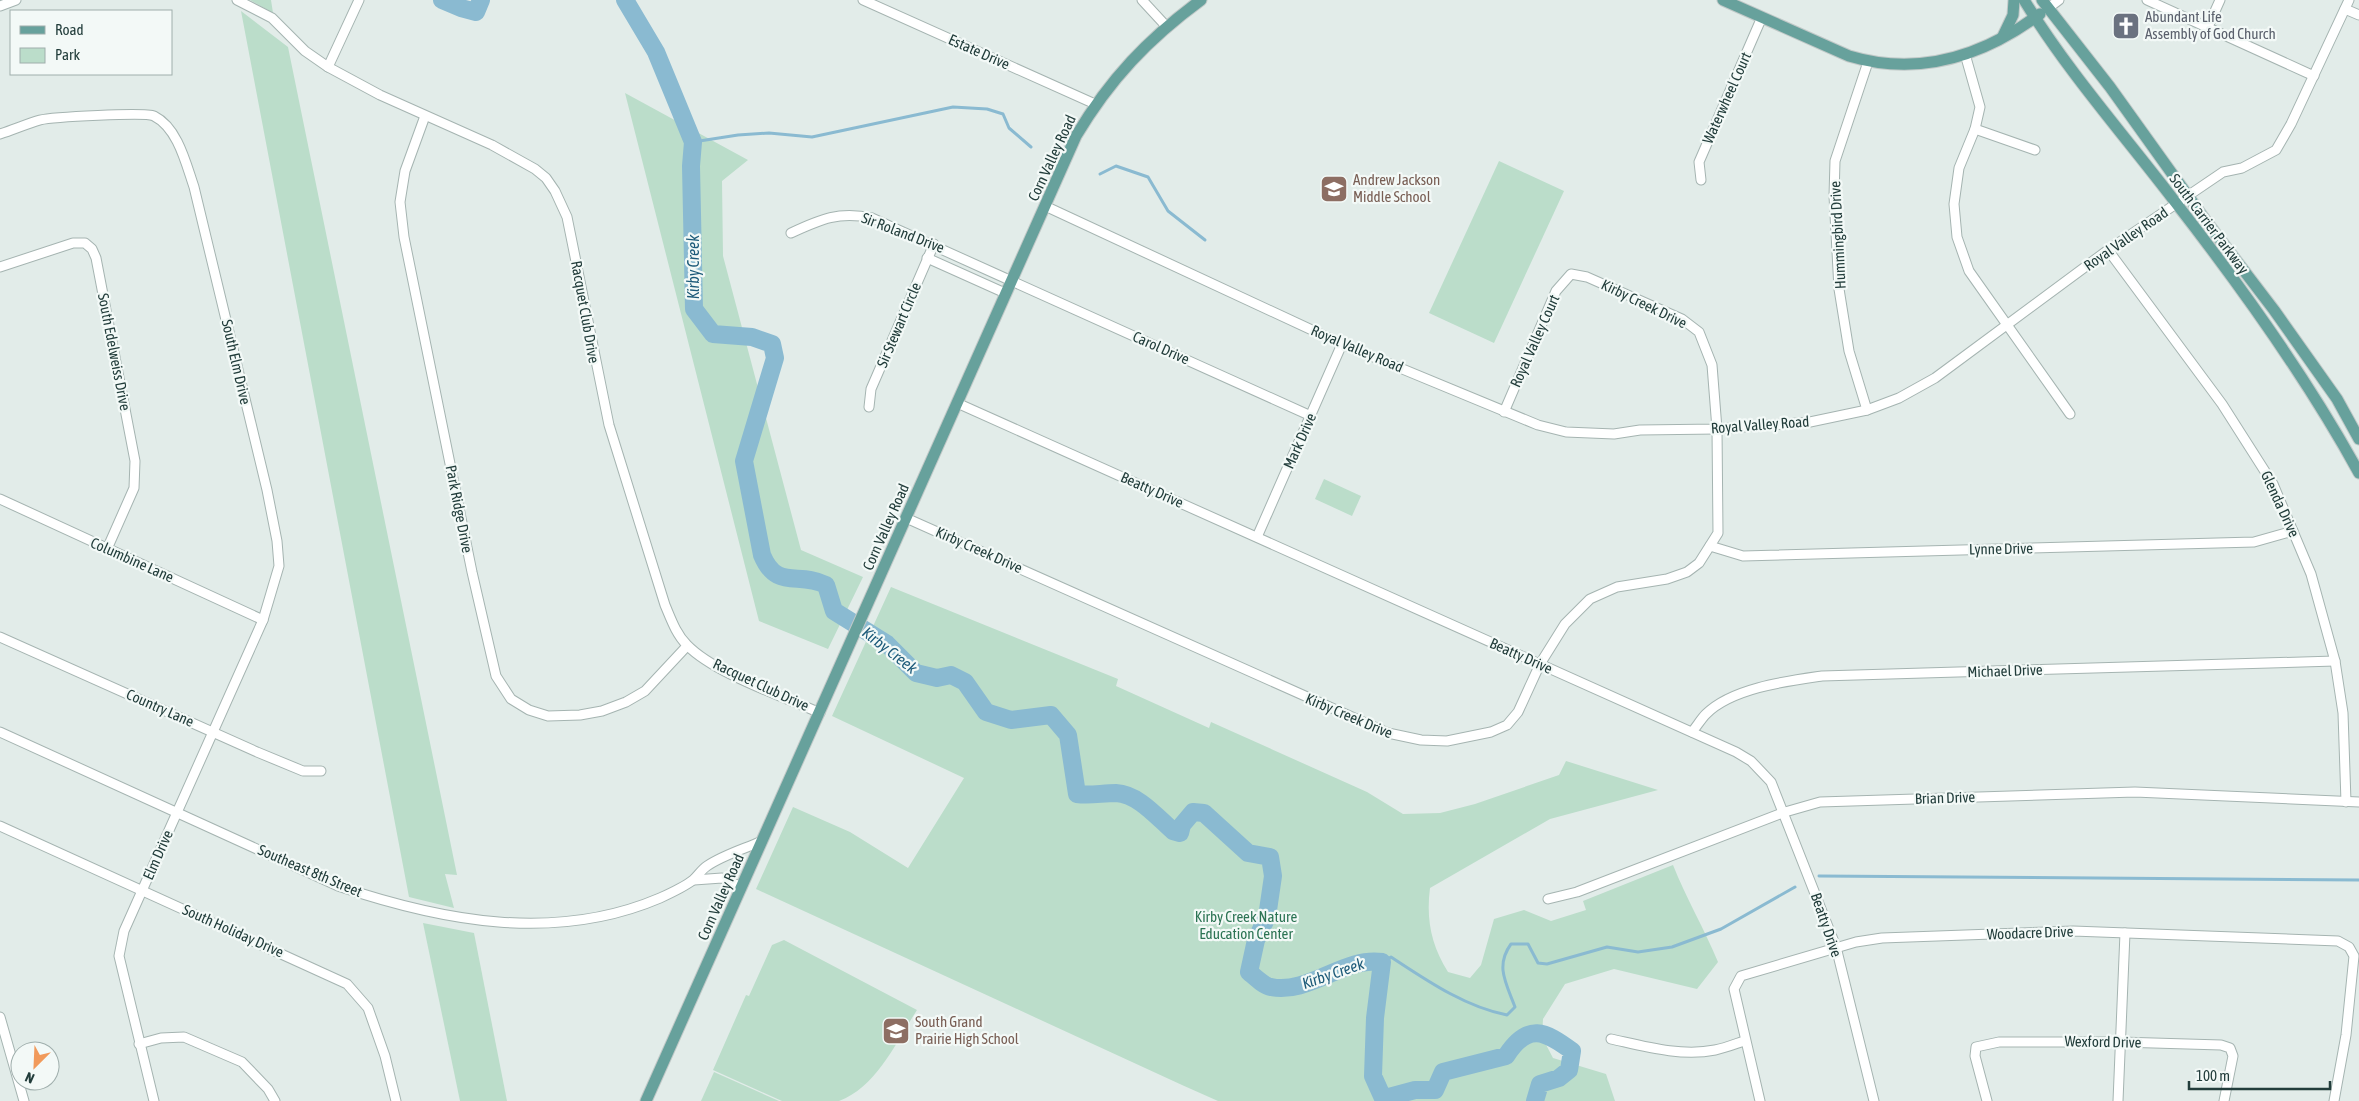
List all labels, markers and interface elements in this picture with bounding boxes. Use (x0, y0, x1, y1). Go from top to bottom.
place label: Abundant Life Assembly of God Church (2145, 8, 2276, 42)
legend (10, 10, 172, 75)
church icon: Abundant Life Assembly of God Church (2111, 11, 2141, 41)
text: Road (55, 21, 84, 38)
street label: Estate Drive (946, 31, 1013, 73)
text: Park (55, 46, 80, 63)
street label: Waterwheel Court (1699, 49, 1754, 146)
street label: Corn Valley Road (1024, 112, 1079, 203)
street label: South Carrier Parkway (2166, 170, 2252, 277)
place label: Andrew Jackson Middle School (1353, 171, 1440, 205)
school or university icon: Andrew Jackson Middle School (1319, 174, 1349, 204)
street label: Hummingbird Drive (1826, 180, 1849, 289)
street label: Royal Valley Road (2080, 203, 2171, 274)
street label: Sir Roland Drive (859, 209, 947, 256)
water label: Kirby Creek (684, 234, 703, 299)
street label: Racquet Club Drive (568, 259, 603, 365)
street label: Kirby Creek Drive (1599, 276, 1690, 332)
street label: Sir Stewart Circle (873, 280, 924, 370)
street label: South Edelweiss Drive (95, 292, 134, 412)
street label: Royal Valley Court (1507, 292, 1563, 390)
street label: South Elm Drive (218, 318, 255, 406)
street label: Royal Valley Road (1308, 321, 1406, 376)
street label: Carol Drive (1130, 328, 1192, 368)
street label: Mark Drive (1280, 410, 1319, 471)
street label: Royal Valley Road (1710, 413, 1810, 436)
street label: Park Ridge Drive (443, 463, 476, 555)
street label: Beatty Drive (1118, 468, 1186, 511)
street label: Glenda Drive (2258, 468, 2303, 540)
street label: Corn Valley Road (859, 481, 912, 573)
street label: Kirby Creek Drive (933, 523, 1025, 576)
street label: Columbine Lane (88, 534, 177, 586)
street label: Lynne Drive (1969, 539, 2033, 558)
water label: Kirby Creek (858, 623, 922, 678)
street label: Beatty Drive (1487, 634, 1555, 677)
street label: Racquet Club Drive (711, 655, 812, 714)
street label: Michael Drive (1967, 661, 2043, 680)
street label: Country Lane (124, 685, 197, 730)
street label: Kirby Creek Drive (1303, 690, 1395, 742)
street label: Brian Drive (1915, 788, 1976, 807)
street label: Elm Drive (139, 827, 176, 882)
street label: Southeast 8th Street (256, 841, 365, 900)
street label: Corn Valley Road (694, 851, 747, 943)
street label: Beatty Drive (1808, 890, 1845, 959)
street label: South Holiday Drive (180, 901, 287, 961)
park label: Kirby Creek Nature Education Center (1195, 908, 1297, 942)
street label: Woodacre Drive (1986, 922, 2074, 943)
water label: Kirby Creek (1300, 954, 1368, 993)
place label: South Grand Prairie High School (915, 1013, 1019, 1047)
school or university icon: South Grand Prairie High School (881, 1016, 911, 1046)
street label: Wexford Drive (2064, 1032, 2142, 1051)
north arrow (10, 1041, 60, 1091)
scale bar (2189, 1058, 2330, 1090)
text: 100 m (2196, 1067, 2230, 1084)
text: N (23, 1069, 37, 1087)

